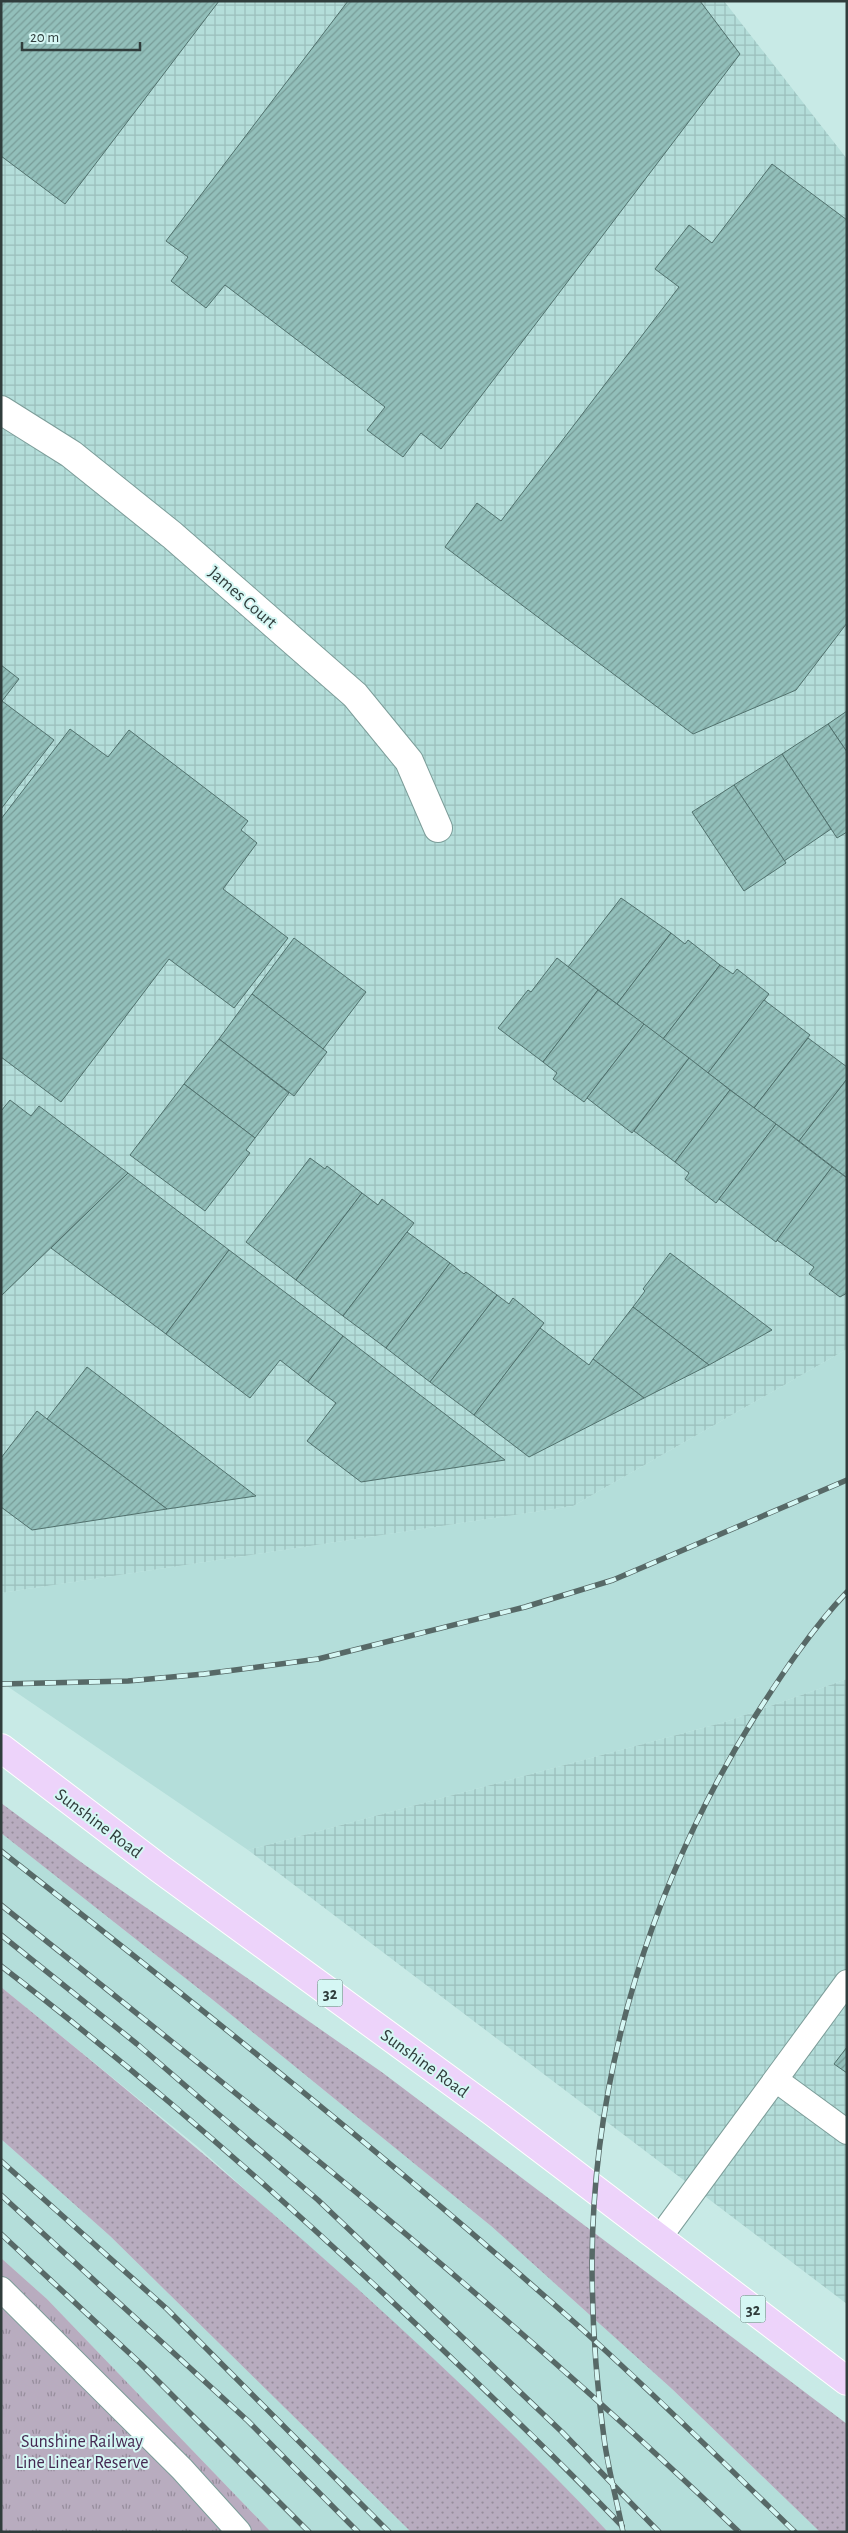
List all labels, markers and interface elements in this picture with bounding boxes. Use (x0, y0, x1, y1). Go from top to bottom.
scale bar (22, 20, 140, 52)
text: 20 m (30, 30, 59, 45)
street label: James Court (205, 563, 280, 632)
street label: Sunshine Road (52, 1785, 145, 1862)
road number: 32 (318, 1980, 342, 2006)
street label: Sunshine Road (377, 2026, 472, 2102)
road number: 32 (740, 2296, 766, 2322)
park label: Sunshine Railway Line Linear Reserve (15, 2433, 149, 2472)

